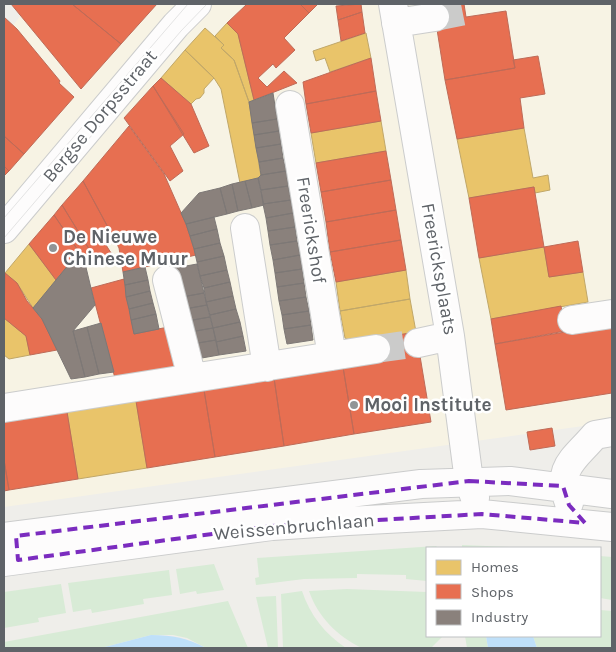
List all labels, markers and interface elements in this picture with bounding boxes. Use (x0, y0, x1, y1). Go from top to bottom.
street label: Bergse Dorpsstraat (38, 45, 162, 187)
street label: Freerickshof (292, 175, 330, 285)
street label: Freericksplaats (417, 201, 461, 337)
place label: De Nieuwe Chinese Muur (63, 226, 188, 270)
marker: De Nieuwe Chinese Muur (47, 242, 59, 254)
place label: Mooi Institute (364, 394, 492, 416)
marker: Mooi Institute (348, 399, 360, 411)
street label: Weissenbruchlaan (213, 509, 375, 545)
legend (426, 547, 601, 637)
text: Homes (471, 558, 519, 576)
text: Shops (471, 583, 514, 601)
text: Industry (471, 608, 528, 626)

